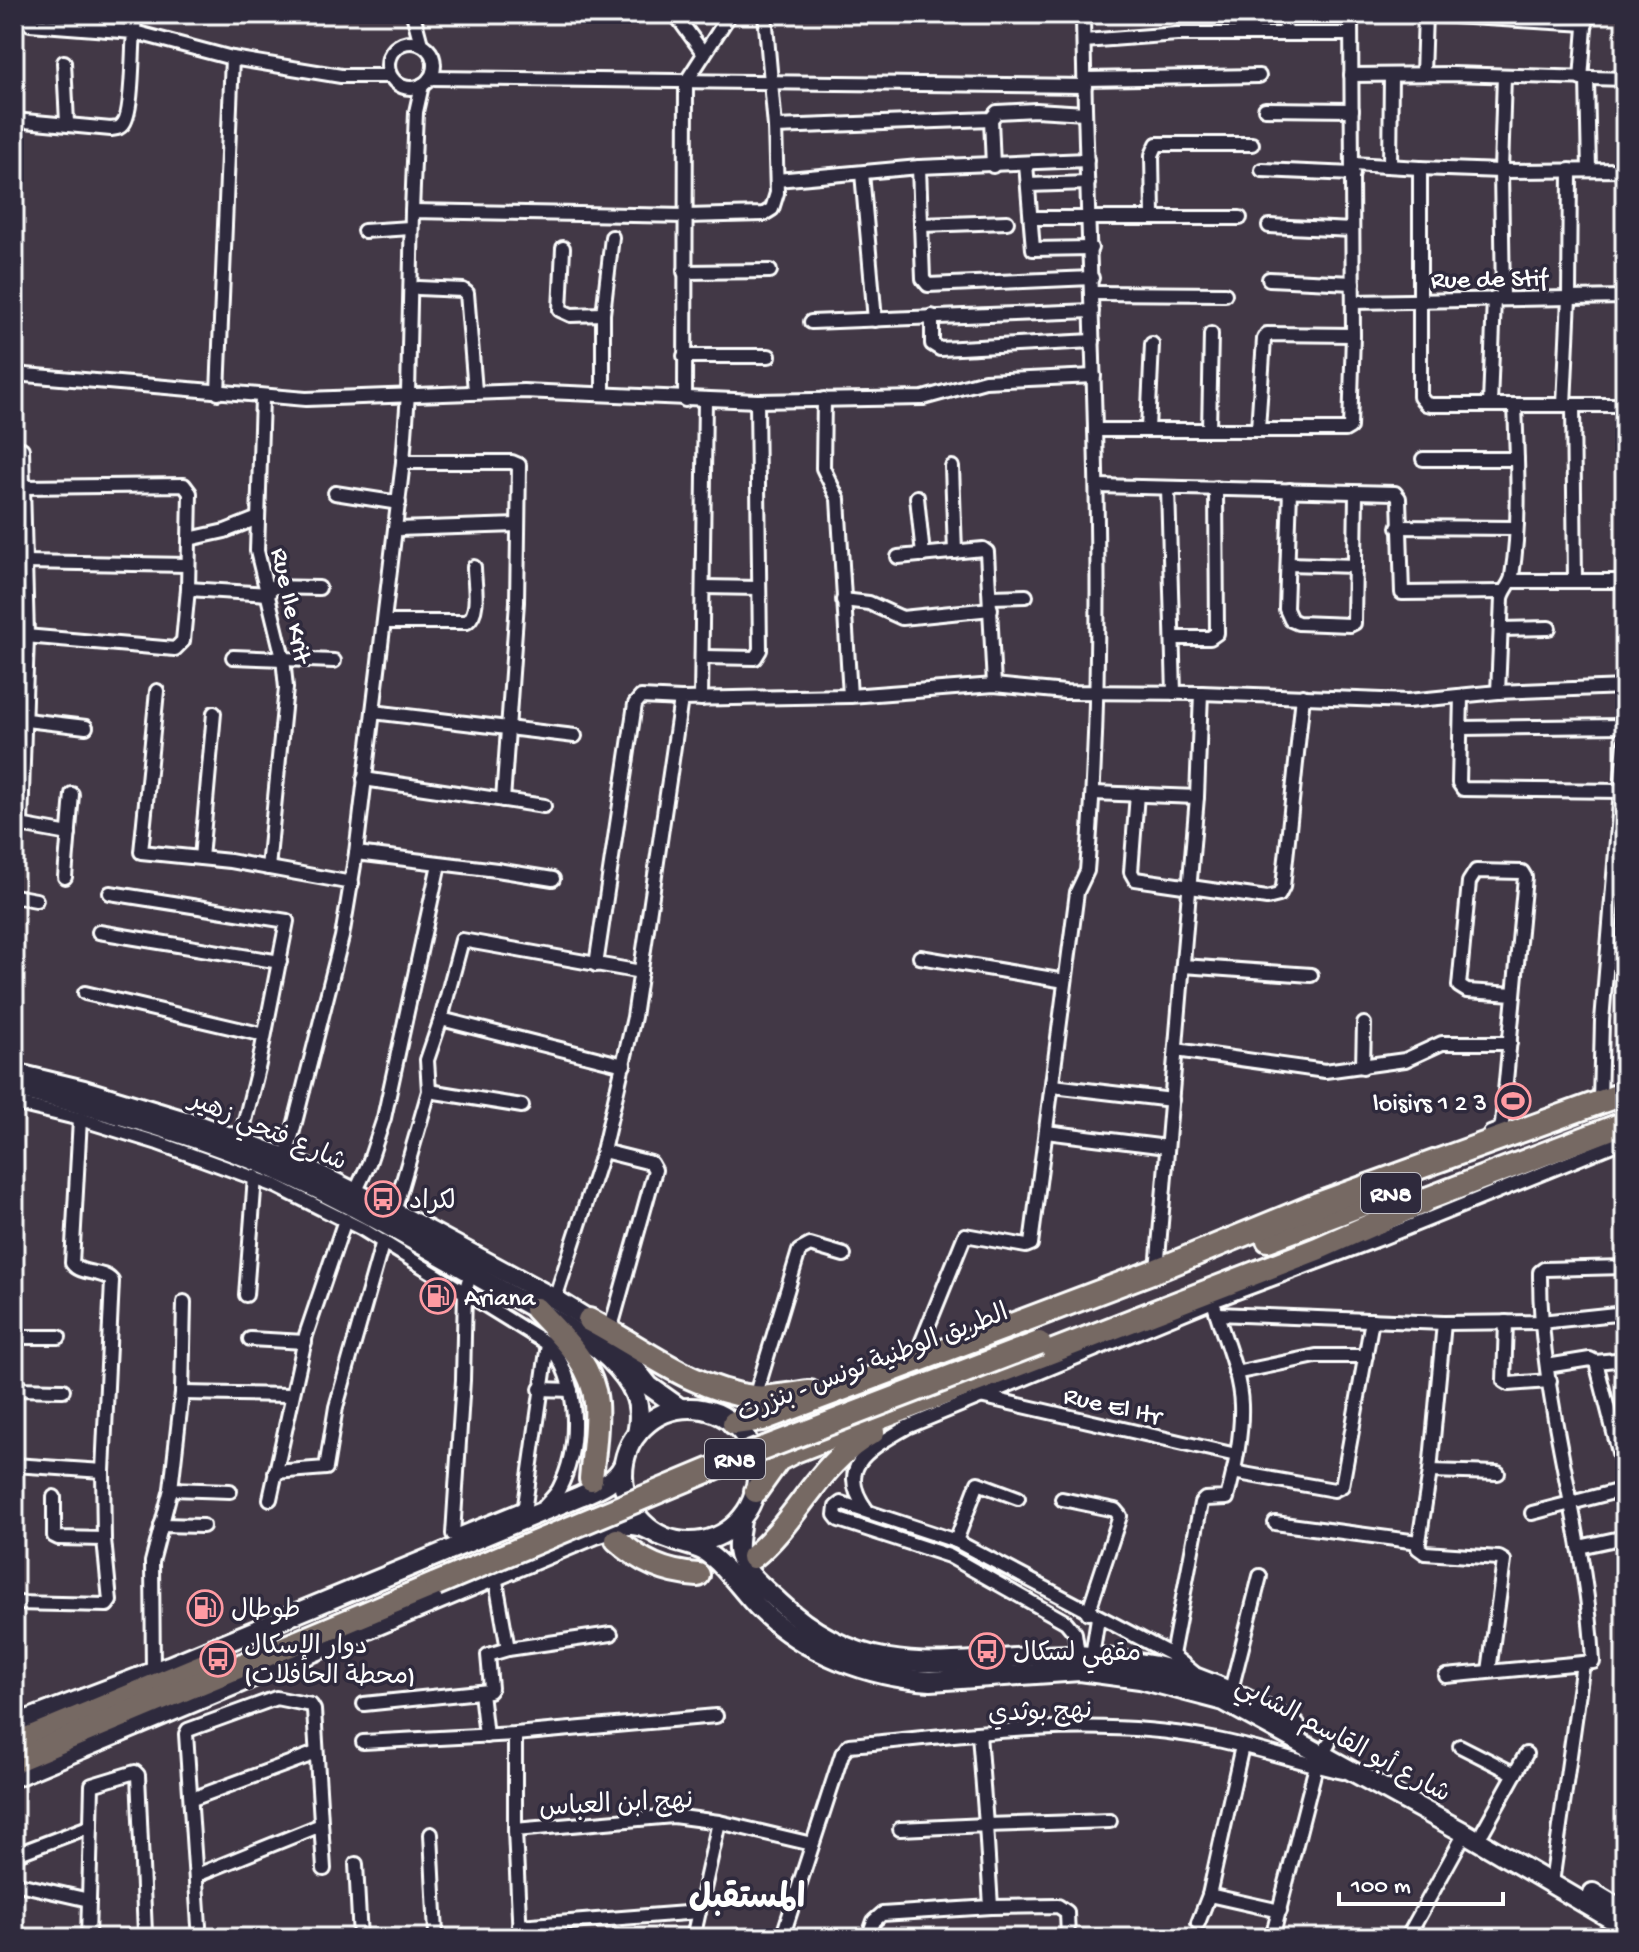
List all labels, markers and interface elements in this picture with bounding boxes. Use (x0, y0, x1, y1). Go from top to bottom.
street label: Rue de Stif (1431, 265, 1550, 298)
street label: Rue Ile Krit (261, 546, 316, 669)
sports icon: loisirs 1 2 3 (1494, 1082, 1532, 1120)
street label: شارع فتحي زهير (181, 1085, 350, 1183)
place label: loisirs 1 2 3 (1373, 1090, 1487, 1121)
road number: RN8 (1361, 1173, 1421, 1213)
bus stop icon: لكراد (364, 1180, 402, 1218)
place label: لكراد (409, 1188, 456, 1219)
fuel station icon: Ariana (419, 1277, 457, 1315)
place label: Ariana (464, 1285, 537, 1316)
street label: الطريق الوطنية تونس - بنزرت (734, 1299, 1014, 1431)
street label: Rue El Itr (1060, 1382, 1167, 1435)
road number: RN8 (705, 1439, 765, 1479)
fuel station icon: طوطال (186, 1589, 224, 1627)
place label: طوطال (231, 1597, 300, 1628)
bus stop icon: مقهي لسكال (968, 1632, 1006, 1670)
place label: دوار الإسكال (محطة الحافلات) (244, 1633, 415, 1694)
bus stop icon: دوار الإسكال (محطة الحافلات) (199, 1640, 237, 1678)
place label: مقهي لسكال (1013, 1640, 1141, 1674)
street label: شارع أبو القاسم الشابي (1228, 1669, 1456, 1814)
street label: نهج بوثدي (988, 1697, 1093, 1732)
street label: نهج ابن العباس (538, 1787, 694, 1826)
scale bar (1339, 1856, 1503, 1906)
text: 100 m (1350, 1873, 1411, 1902)
district label: المستقبل (689, 1880, 805, 1921)

